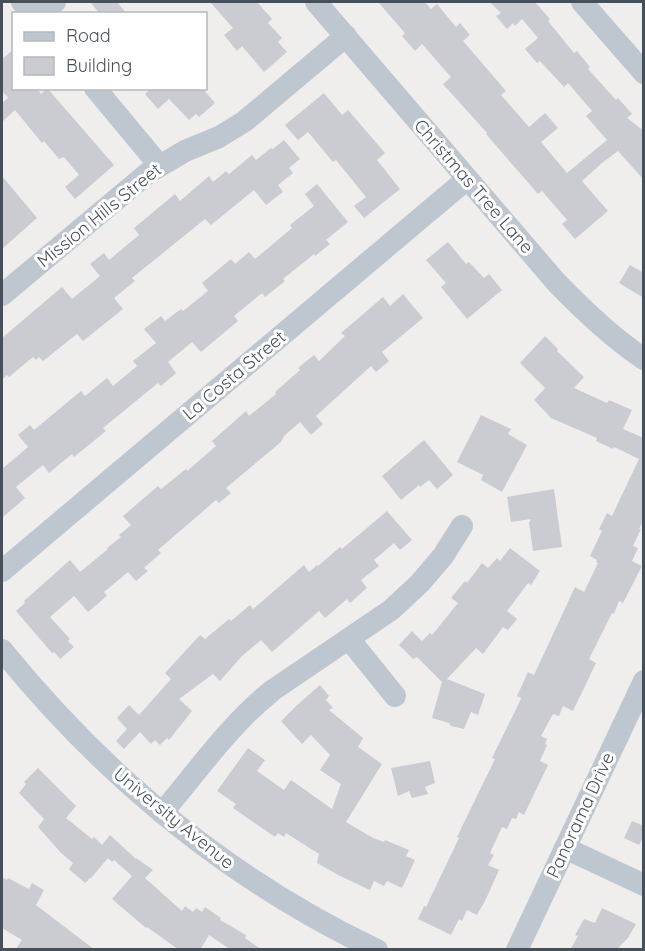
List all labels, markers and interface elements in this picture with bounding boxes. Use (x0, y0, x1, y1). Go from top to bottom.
legend (12, 12, 207, 90)
text: Road (66, 24, 111, 47)
text: Building (66, 54, 132, 77)
street label: Christmas Tree Lane (409, 114, 539, 258)
street label: Mission Hills Street (32, 158, 166, 272)
street label: La Costa Street (178, 325, 290, 425)
street label: Panorama Drive (541, 749, 619, 881)
street label: University Avenue (109, 762, 239, 874)

